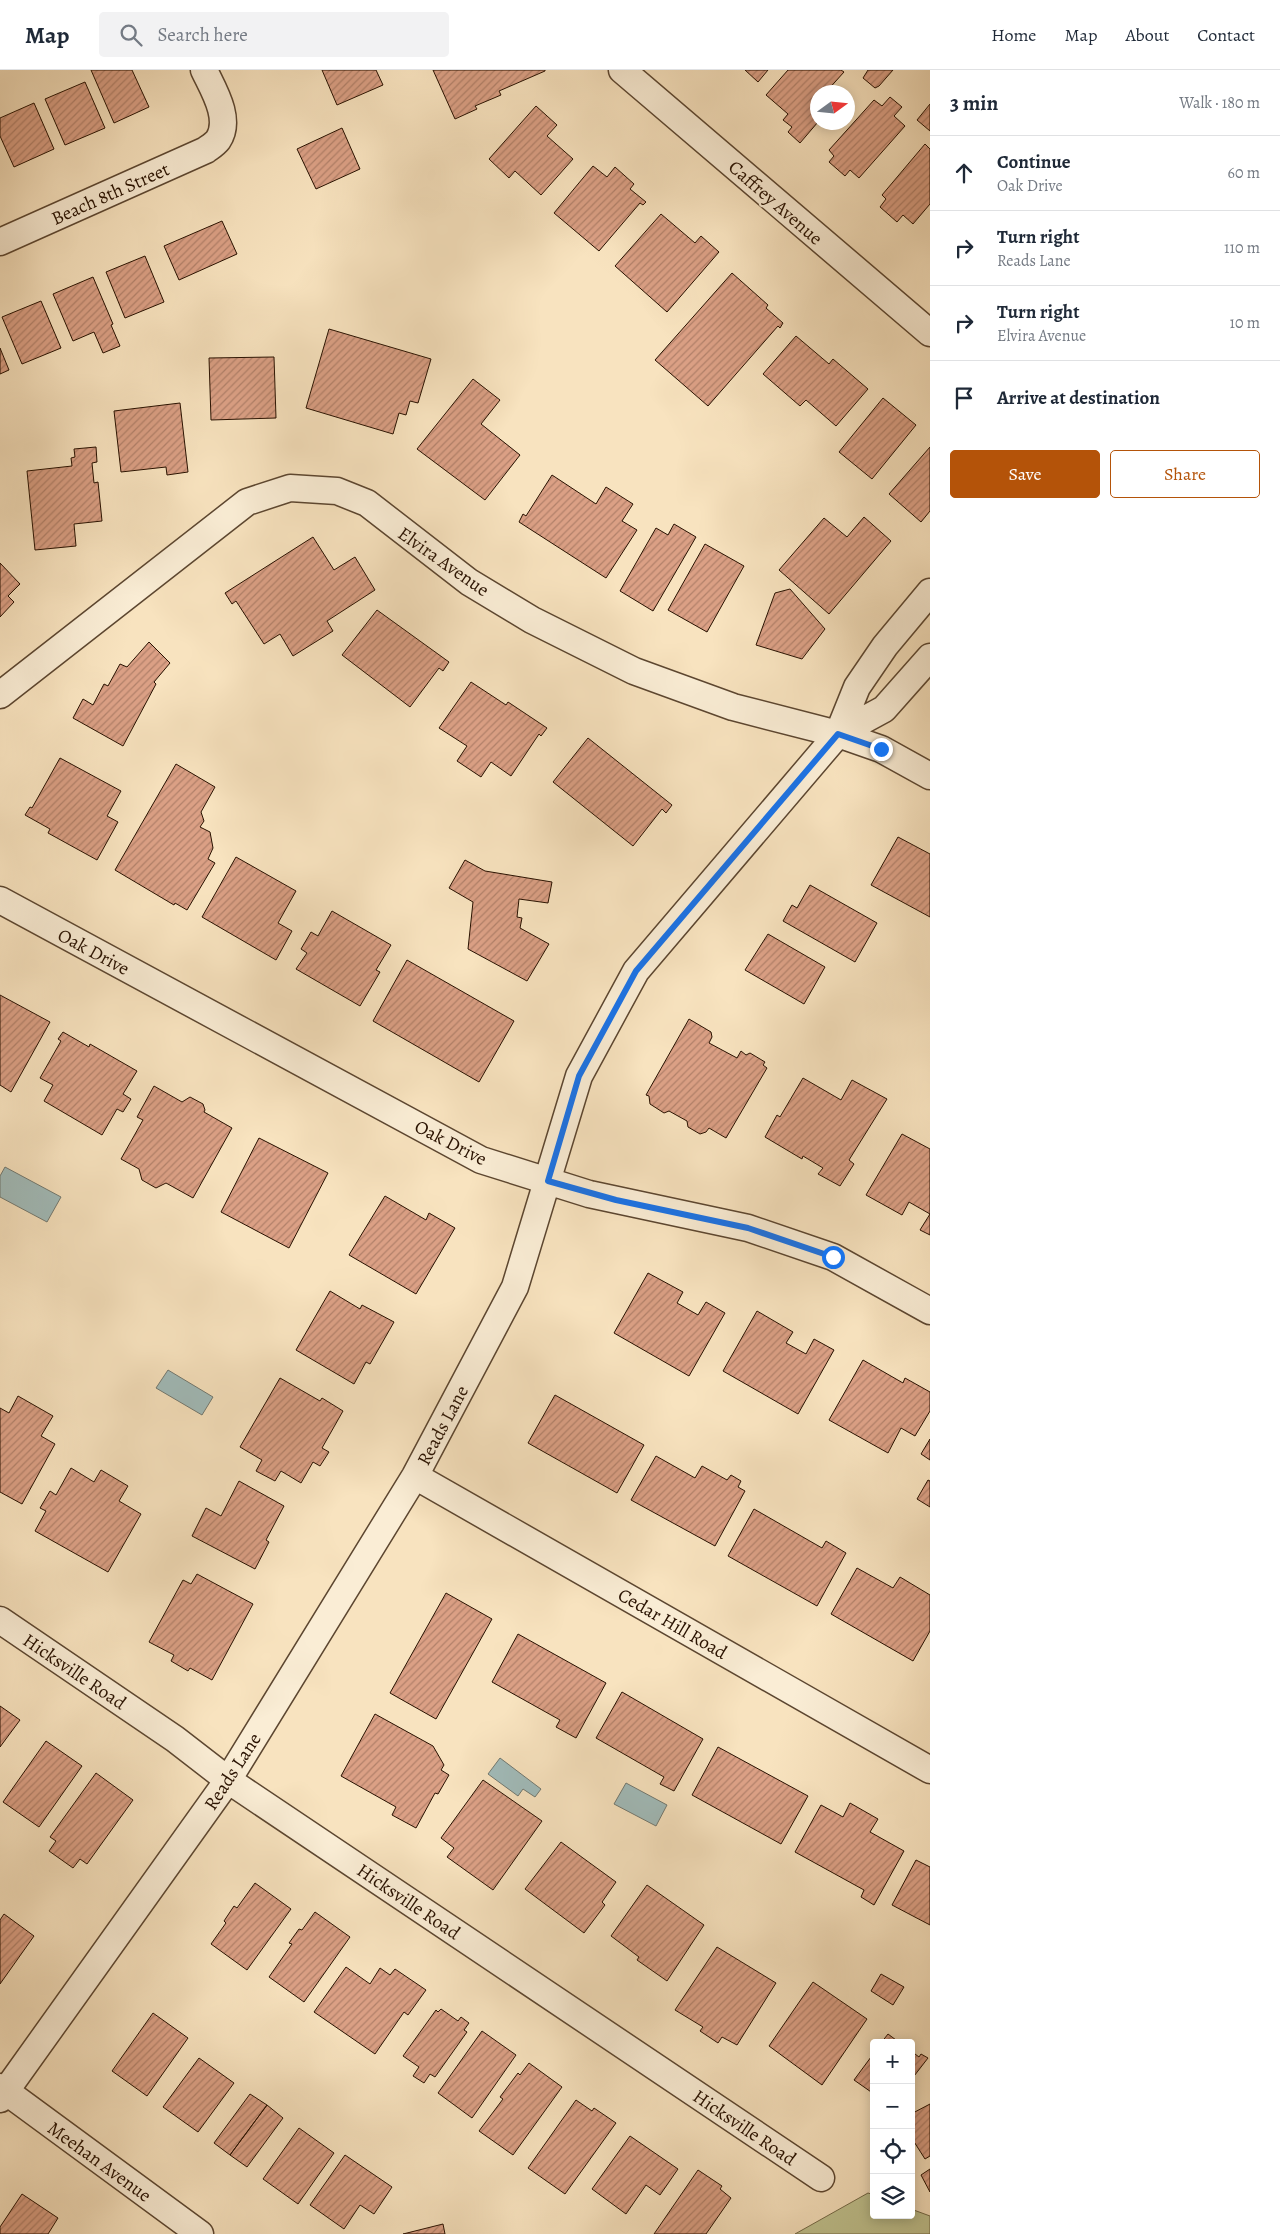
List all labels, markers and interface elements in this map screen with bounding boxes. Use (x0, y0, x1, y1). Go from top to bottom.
search box (99, 12, 449, 57)
text: Map (25, 19, 69, 51)
icon: search (117, 21, 145, 49)
text: Search here (157, 22, 248, 48)
text: Home (991, 23, 1036, 47)
text: Map (1064, 23, 1097, 47)
text: About (1125, 23, 1169, 47)
text: Contact (1197, 23, 1255, 47)
north arrow (810, 85, 855, 130)
text: 3 min (950, 89, 998, 117)
text: Walk · 180 m (1179, 92, 1260, 114)
text: Continue (997, 149, 1071, 175)
street label: Caffrey Avenue (723, 155, 828, 251)
street label: Beach 8th Street (47, 156, 174, 232)
icon: ahead (950, 159, 978, 187)
text: 60 m (1228, 162, 1260, 184)
text: Oak Drive (997, 175, 1063, 197)
text: Turn right (997, 224, 1079, 250)
icon: right (950, 234, 978, 262)
text: 110 m (1224, 237, 1260, 259)
text: Reads Lane (997, 250, 1071, 272)
text: Turn right (997, 299, 1079, 325)
icon: right (950, 309, 978, 337)
text: 10 m (1230, 312, 1260, 334)
text: Elvira Avenue (997, 325, 1086, 347)
icon: arrive (950, 384, 978, 412)
text: Arrive at destination (997, 385, 1160, 411)
button: Save (950, 450, 1100, 498)
button: Share (1110, 450, 1260, 498)
street label: Elvira Avenue (393, 521, 494, 603)
route end (870, 738, 893, 761)
street label: Oak Drive (53, 922, 134, 982)
street label: Oak Drive (410, 1114, 491, 1172)
route start (822, 1246, 845, 1269)
street label: Reads Lane (411, 1381, 475, 1470)
street label: Cedar Hill Road (613, 1582, 733, 1666)
street label: Hicksville Road (18, 1628, 132, 1716)
street label: Reads Lane (198, 1728, 268, 1815)
street label: Hicksville Road (352, 1858, 466, 1946)
map controls (870, 2039, 915, 2219)
button: + (870, 2039, 915, 2084)
street label: Hicksville Road (688, 2084, 802, 2172)
button: − (870, 2084, 915, 2129)
street label: Meehan Avenue (42, 2115, 157, 2208)
button: locate (870, 2129, 915, 2174)
button: layers (870, 2174, 915, 2219)

